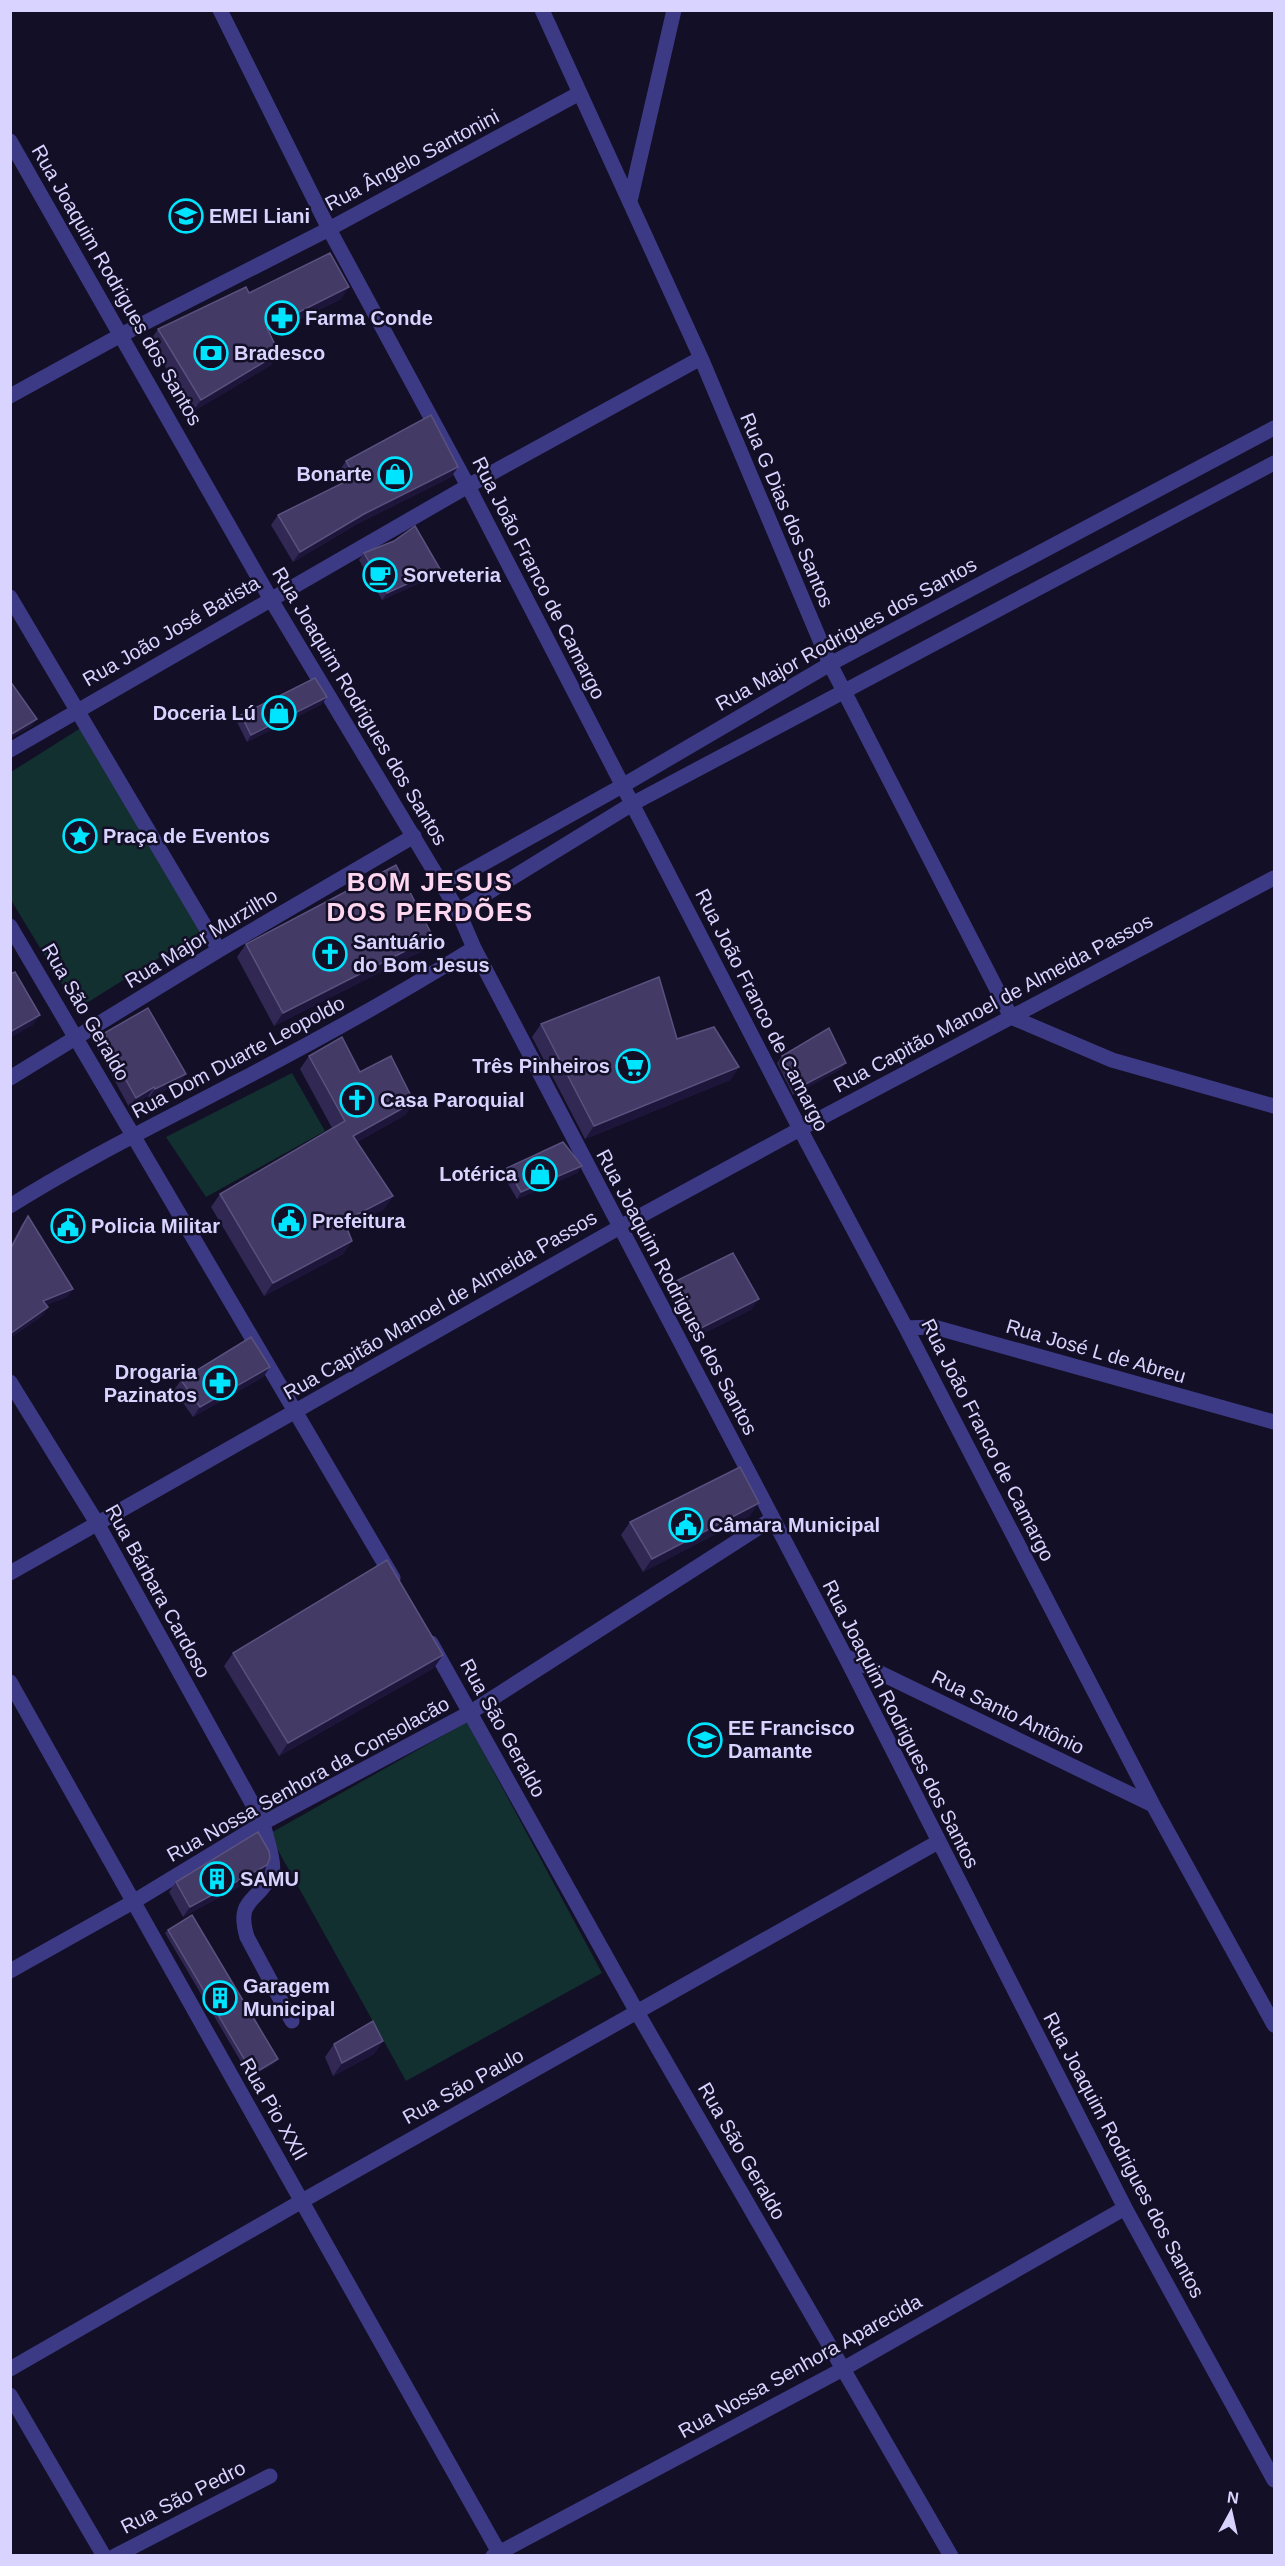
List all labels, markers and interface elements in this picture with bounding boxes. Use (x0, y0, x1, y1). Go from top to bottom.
street label: Rua Ângelo Santonini (321, 105, 503, 215)
street label: Rua Joaquim Rodrigues dos Santos (27, 141, 207, 429)
school or university icon: EMEI Liani (168, 198, 204, 234)
place label: EMEI Liani (209, 205, 310, 227)
pharmacy icon: Farma Conde (264, 300, 300, 336)
place label: Farma Conde (305, 307, 433, 329)
bank icon: Bradesco (193, 335, 229, 371)
place label: Bradesco (234, 342, 325, 364)
street label: Rua G Dias dos Santos (736, 410, 838, 610)
street label: Rua João Franco de Camargo (468, 453, 610, 703)
shop icon: Bonarte (377, 456, 413, 492)
place label: Bonarte (296, 463, 372, 485)
street label: Rua Major Rodrigues dos Santos (712, 553, 980, 715)
cafe icon: Sorveteria (362, 557, 398, 593)
street label: Rua Joaquim Rodrigues dos Santos (268, 563, 452, 849)
place label: Sorveteria (403, 564, 502, 586)
street label: Rua João José Batista (79, 571, 264, 691)
shop icon: Doceria Lú (261, 695, 297, 731)
place label: Doceria Lú (153, 702, 256, 724)
place icon: Praça de Eventos (62, 818, 98, 854)
place label: Praça de Eventos (103, 825, 270, 847)
district label: BOM JESUS DOS PERDÕES (326, 867, 534, 927)
street label: Rua Major Murzilho (121, 884, 281, 992)
street label: Rua João Franco de Camargo (691, 885, 833, 1135)
street label: Rua Capitão Manoel de Almeida Passos (830, 909, 1156, 1097)
place label: Santuário do Bom Jesus (353, 931, 490, 976)
church icon: Santuário do Bom Jesus (312, 936, 348, 972)
street label: Rua São Geraldo (38, 940, 134, 1084)
street label: Rua Dom Duarte Leopoldo (128, 991, 348, 1123)
supermarket icon: Três Pinheiros (615, 1048, 651, 1084)
place label: Três Pinheiros (472, 1055, 610, 1077)
church icon: Casa Paroquial (339, 1082, 375, 1118)
place label: Casa Paroquial (380, 1089, 525, 1111)
street label: Rua Joaquim Rodrigues dos Santos (592, 1145, 762, 1439)
shop icon: Lotérica (522, 1156, 558, 1192)
place label: Lotérica (439, 1163, 518, 1185)
public building icon: Prefeitura (271, 1203, 307, 1239)
street label: Rua Capitão Manoel de Almeida Passos (279, 1206, 601, 1404)
public building icon: Policia Militar (50, 1208, 86, 1244)
place label: Prefeitura (312, 1210, 406, 1232)
place label: Policia Militar (91, 1215, 220, 1237)
street label: Rua João Franco de Camargo (917, 1315, 1059, 1565)
street label: Rua José L de Abreu (1004, 1315, 1188, 1387)
place label: Drogaria Pazinatos (104, 1361, 198, 1406)
pharmacy icon: Drogaria Pazinatos (202, 1365, 238, 1401)
street label: Rua Bárbara Cardoso (101, 1501, 215, 1681)
public building icon: Câmara Municipal (668, 1507, 704, 1543)
place label: Câmara Municipal (709, 1514, 880, 1536)
street label: Rua Joaquim Rodrigues dos Santos (819, 1576, 983, 1872)
street label: Rua São Geraldo (456, 1655, 550, 1801)
street label: Rua Santo Antônio (928, 1666, 1088, 1758)
street label: Rua Nossa Senhora da Consolacão (163, 1692, 453, 1866)
place label: EE Francisco Damante (728, 1717, 855, 1762)
school or university icon: EE Francisco Damante (687, 1722, 723, 1758)
building icon: SAMU (199, 1861, 235, 1897)
place label: SAMU (240, 1868, 299, 1890)
place label: Garagem Municipal (243, 1975, 335, 2020)
building icon: Garagem Municipal (202, 1980, 238, 2016)
street label: Rua Joaquim Rodrigues dos Santos (1039, 2008, 1209, 2302)
street label: Rua São Paulo (399, 2044, 527, 2128)
street label: Rua Pio XXII (236, 2054, 312, 2164)
street label: Rua São Geraldo (694, 2079, 790, 2223)
street label: Rua Nossa Senhora Aparecida (675, 2289, 926, 2442)
street label: Rua São Pedro (117, 2456, 249, 2538)
north arrow (1201, 2482, 1261, 2542)
text: N (1226, 2488, 1240, 2507)

